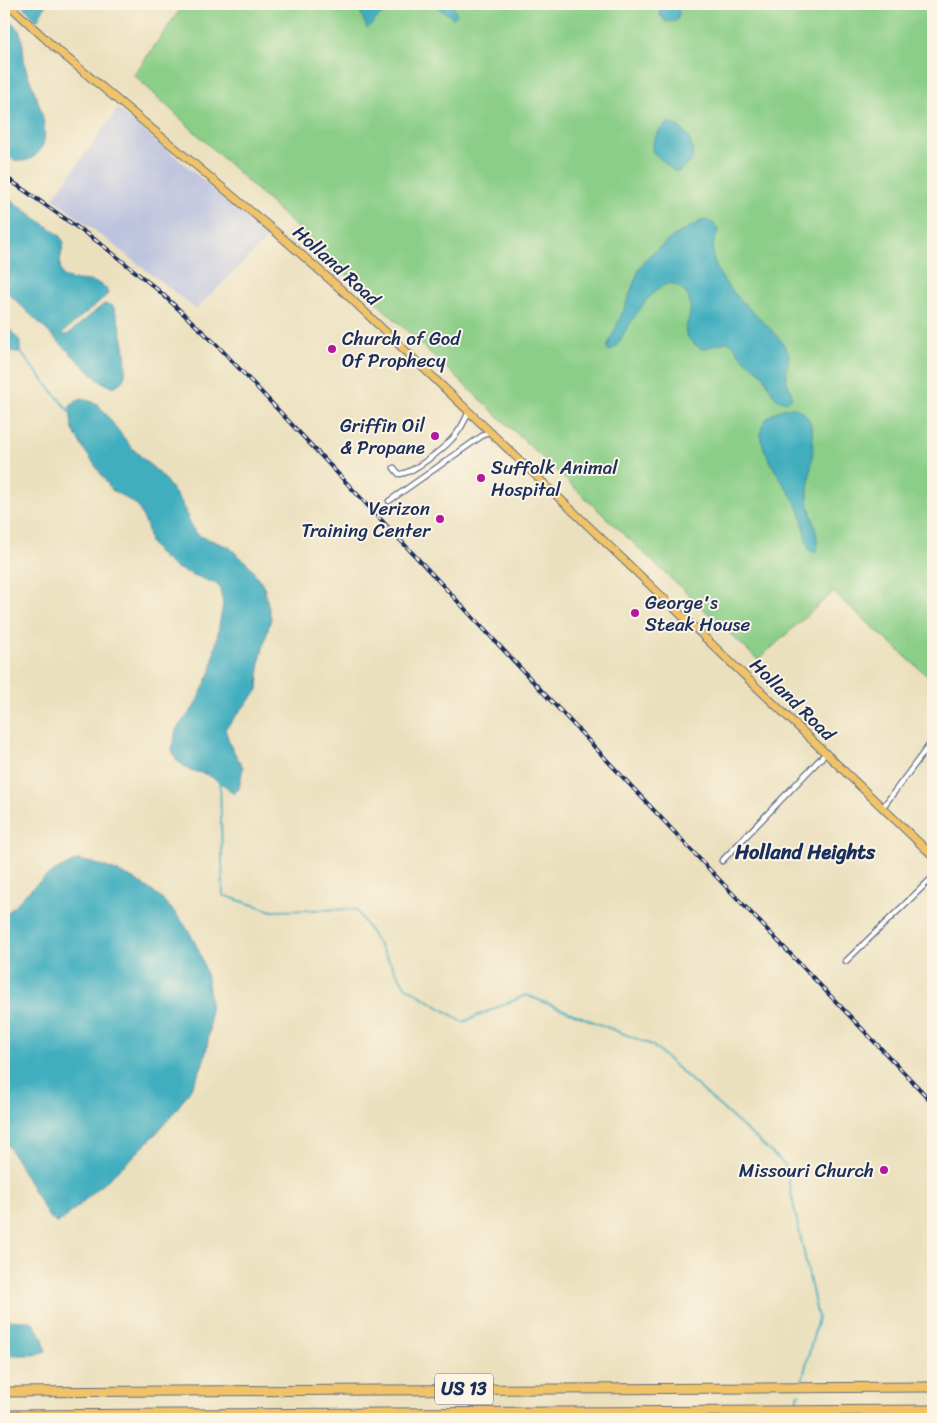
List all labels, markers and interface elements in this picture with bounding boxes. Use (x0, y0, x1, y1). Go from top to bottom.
street label: Holland Road (285, 217, 389, 315)
place label: Church of God Of Prophecy (342, 322, 462, 377)
marker: Church of God Of Prophecy (326, 343, 338, 355)
place label: Griffin Oil & Propane (340, 409, 426, 464)
marker: Griffin Oil & Propane (429, 430, 441, 442)
place label: Suffolk Animal Hospital (491, 451, 618, 506)
marker: Suffolk Animal Hospital (475, 472, 487, 484)
place label: Verizon Training Center (301, 492, 431, 547)
marker: Verizon Training Center (434, 513, 446, 525)
place label: George's Steak House (645, 586, 750, 641)
marker: George's Steak House (629, 607, 641, 619)
street label: Holland Road (742, 650, 844, 750)
district label: Holland Heights (734, 835, 876, 870)
place label: Missouri Church (739, 1154, 874, 1187)
marker: Missouri Church (878, 1164, 890, 1176)
road number: US 13 (435, 1374, 493, 1405)

